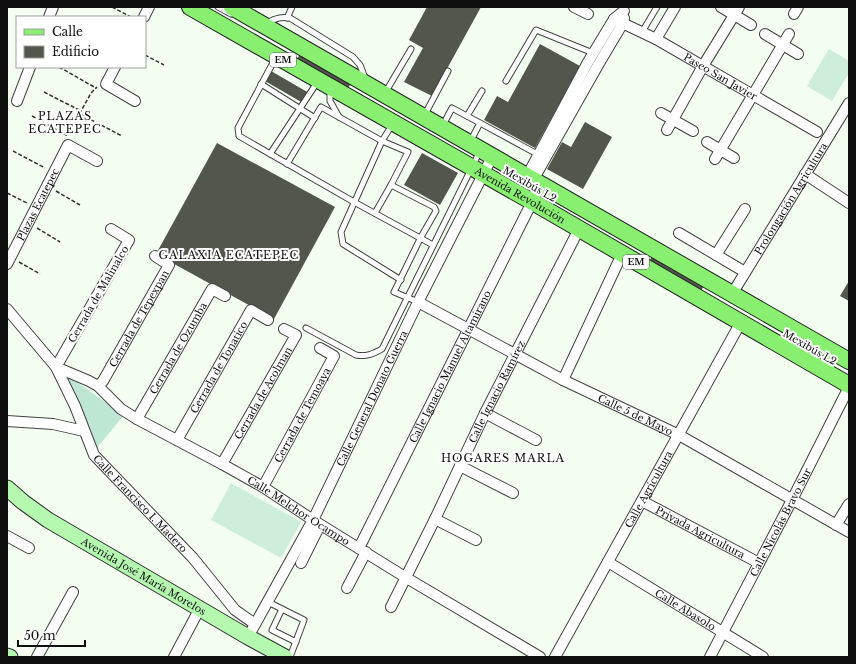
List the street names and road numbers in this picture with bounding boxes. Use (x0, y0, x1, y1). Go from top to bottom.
street label: Paseo San Javier (681, 50, 760, 103)
road number: EM (270, 53, 296, 67)
street label: Prolongación Agricultura (752, 140, 830, 257)
street label: Avenida Revolución (472, 164, 568, 227)
street label: Mexibús L2 (501, 164, 559, 205)
street label: Plazas Ecatepec (14, 166, 62, 243)
street label: Cerrada de Malinalco (65, 243, 132, 345)
road number: EM (623, 255, 649, 269)
street label: Cerrada de Tepexpan (106, 268, 172, 370)
street label: Calle Ignacio Manuel Altamirano (407, 288, 494, 445)
street label: Cerrada de Ozumba (147, 300, 210, 396)
street label: Cerrada de Tonatico (188, 318, 251, 416)
street label: Mexibús L2 (781, 327, 839, 368)
street label: Calle General Donato Guerra (334, 328, 411, 469)
street label: Calle Ignacio Ramírez (466, 338, 528, 445)
street label: Cerrada de Acolman (232, 344, 295, 442)
street label: Cerrada de Temoaya (272, 365, 334, 465)
street label: Calle 5 de Mayo (596, 392, 675, 438)
street label: Calle Agricultura (622, 448, 676, 530)
street label: Calle Francisco I. Madero (90, 452, 190, 556)
street label: Calle Nicolás Bravo Sur (747, 466, 814, 579)
street label: Calle Melchor Ocampo (245, 474, 352, 548)
street label: Privada Agricultura (653, 503, 747, 562)
street label: Avenida José María Morelos (78, 534, 209, 618)
street label: Calle Abasolo (653, 586, 719, 634)

